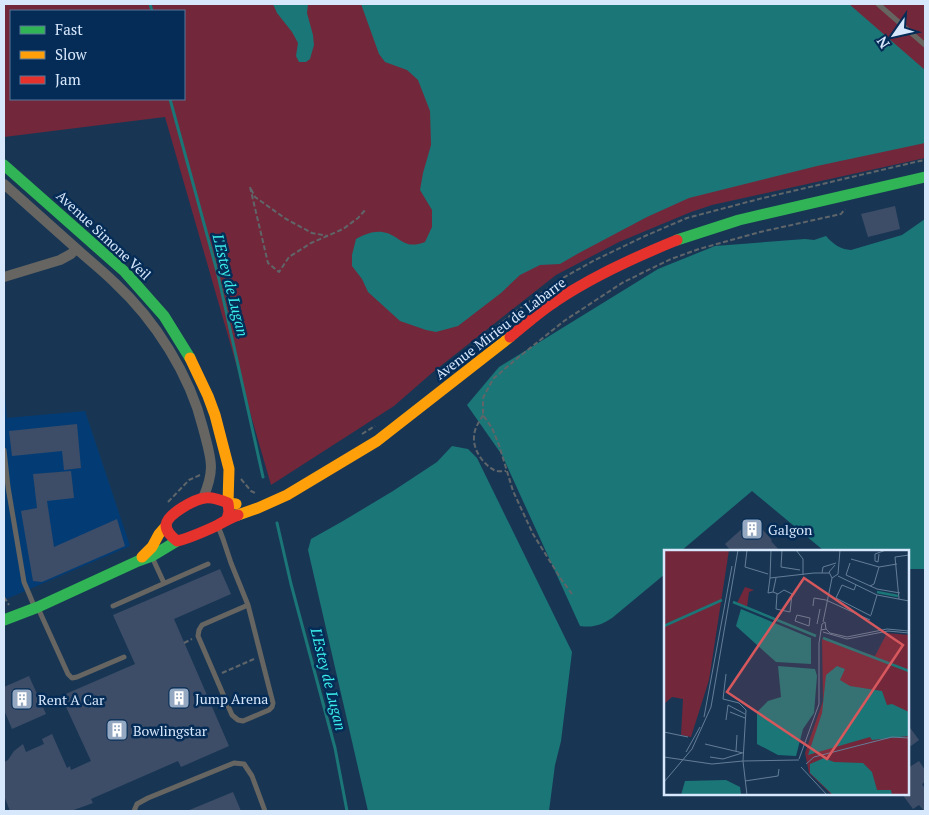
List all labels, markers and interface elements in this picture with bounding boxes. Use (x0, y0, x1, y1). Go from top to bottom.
legend (10, 10, 185, 100)
north arrow (869, 10, 919, 60)
text: Fast (55, 19, 83, 39)
text: N (872, 33, 894, 52)
text: Slow (55, 44, 88, 64)
text: Jam (55, 69, 81, 89)
street label: Avenue Simone Veil (53, 186, 155, 284)
water label: L'Estey de Lugan (208, 231, 253, 338)
street label: Avenue Mirieu de Labarre (431, 273, 569, 383)
building icon: Galgon (740, 517, 764, 541)
place label: Galgon (768, 520, 813, 539)
inset map (664, 550, 909, 795)
water label: L'Estey de Lugan (306, 625, 351, 732)
building icon: Jump Arena (167, 686, 191, 710)
building icon: Rent A Car (10, 687, 34, 711)
place label: Jump Arena (195, 689, 268, 708)
place label: Rent A Car (38, 690, 105, 709)
building icon: Bowlingstar (105, 718, 129, 742)
place label: Bowlingstar (133, 721, 208, 740)

